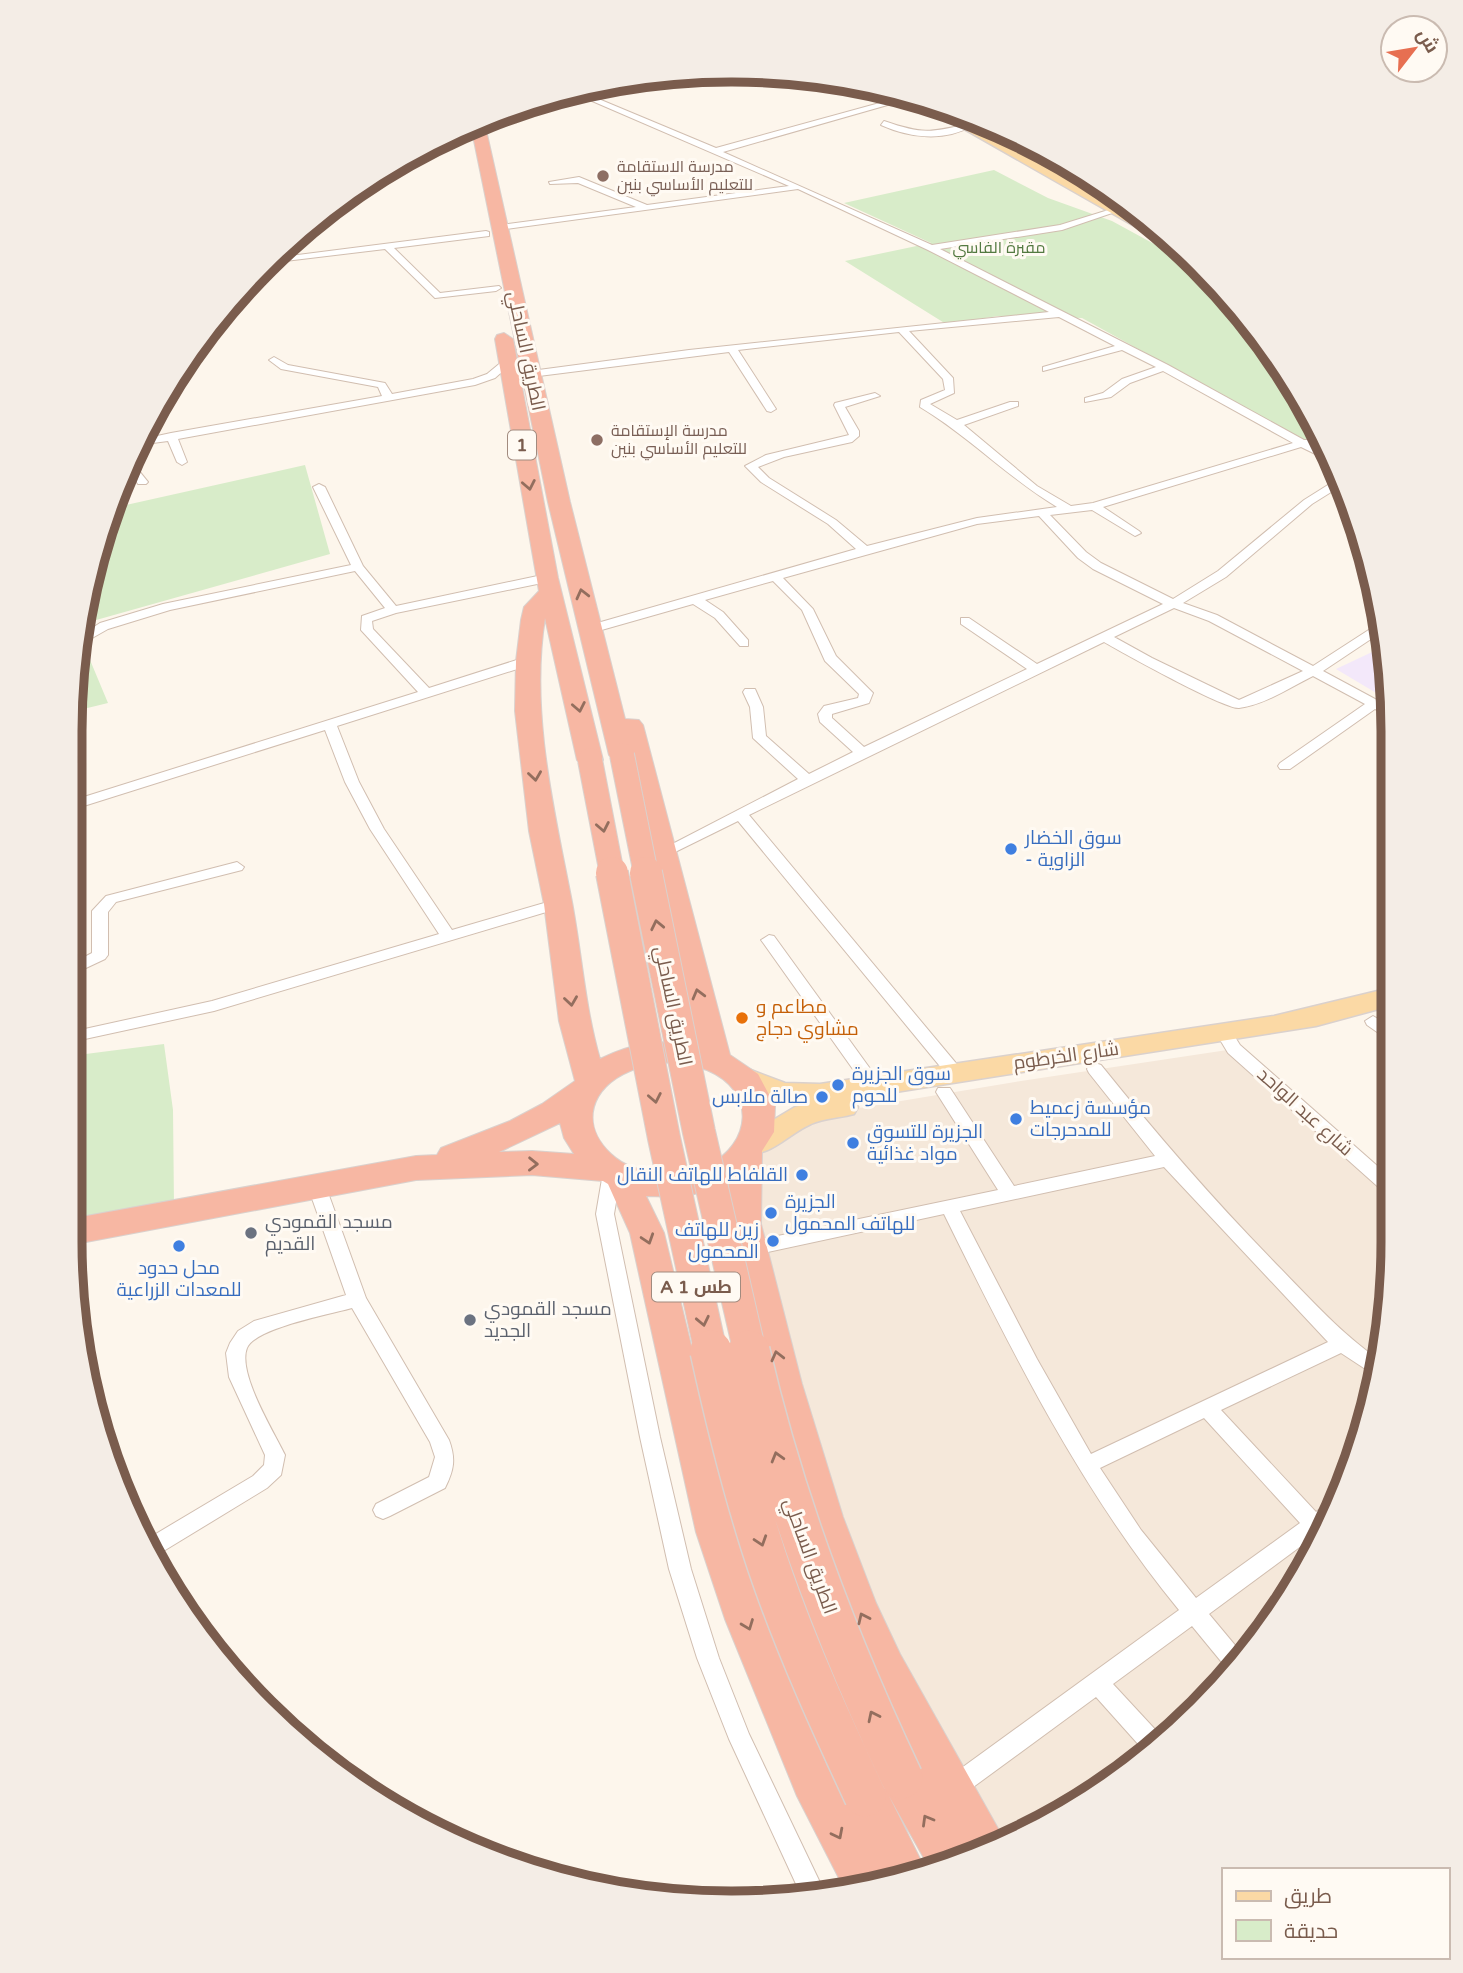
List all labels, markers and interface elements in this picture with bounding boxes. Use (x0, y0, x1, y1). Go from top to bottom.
north arrow (1379, 14, 1449, 84)
text: ش (1412, 25, 1443, 57)
place label: مدرسة الاستقامة للتعليم الأساسي بنين (617, 157, 753, 197)
marker: مدرسة الاستقامة للتعليم الأساسي بنين (595, 168, 611, 184)
park label: مقبرة الفاسي (953, 238, 1045, 260)
street label: الطريق الساحلي (500, 289, 549, 413)
place label: مدرسة اﻹستقامة للتعليم اﻷساسي بنين (611, 421, 747, 461)
road number: 1 (508, 430, 536, 460)
marker: مدرسة اﻹستقامة للتعليم اﻷساسي بنين (589, 432, 605, 448)
one-way arrow (521, 479, 536, 491)
one-way arrow (576, 588, 590, 600)
one-way arrow (571, 701, 586, 713)
one-way arrow (528, 770, 543, 782)
one-way arrow (595, 821, 610, 833)
place label: سوق الخضار - الزاوية (1024, 827, 1122, 871)
marker: سوق الخضار - الزاوية (1003, 841, 1019, 857)
one-way arrow (650, 919, 665, 931)
street label: الطريق الساحلي (647, 944, 696, 1068)
one-way arrow (692, 988, 706, 1000)
one-way arrow (563, 995, 578, 1006)
place label: مطاعم و مشاوي دجاج (756, 996, 859, 1043)
marker: مطاعم و مشاوي دجاج (734, 1010, 750, 1026)
street label: شارع الخرطوم (1012, 1038, 1120, 1076)
place label: سوق الجزيرة للحوم (852, 1063, 951, 1109)
street label: شارع عبد الواحد (1251, 1063, 1357, 1162)
marker: سوق الجزيرة للحوم (830, 1077, 846, 1093)
place label: صالة ملابس (712, 1086, 808, 1108)
marker: صالة ملابس (814, 1089, 830, 1105)
one-way arrow (647, 1092, 662, 1104)
place label: مؤسسة زعميط للمدحرجات (1030, 1097, 1151, 1141)
marker: مؤسسة زعميط للمدحرجات (1008, 1111, 1024, 1127)
place label: الجزيرة للتسوق مواد غذائية (867, 1121, 983, 1165)
marker: الجزيرة للتسوق مواد غذائية (845, 1135, 861, 1151)
one-way arrow (528, 1156, 539, 1171)
place label: القلفاط للهاتف النقال (617, 1164, 788, 1186)
marker: القلفاط للهاتف النقال (794, 1167, 810, 1183)
place label: الجزيرة للهاتف المحمول (785, 1191, 915, 1235)
marker: الجزيرة للهاتف المحمول (763, 1205, 779, 1221)
place label: مسجد القمودي القديم (265, 1211, 393, 1257)
place label: زين للهاتف المحمول (675, 1219, 759, 1263)
marker: مسجد القمودي القديم (243, 1225, 259, 1241)
one-way arrow (640, 1233, 655, 1245)
marker: زين للهاتف المحمول (765, 1233, 781, 1249)
marker: محل حدود للمعدات الزراعية (171, 1238, 187, 1254)
place label: محل حدود للمعدات الزراعية (116, 1257, 242, 1301)
road number: A 1 طس (652, 1272, 740, 1302)
place label: مسجد القمودي الجديد (484, 1298, 612, 1342)
marker: مسجد القمودي الجديد (462, 1312, 478, 1328)
one-way arrow (695, 1315, 710, 1327)
one-way arrow (771, 1350, 785, 1362)
one-way arrow (771, 1452, 785, 1464)
street label: الطريق الساحلي (776, 1495, 841, 1618)
one-way arrow (752, 1534, 767, 1546)
one-way arrow (857, 1613, 871, 1625)
one-way arrow (739, 1619, 753, 1631)
one-way arrow (867, 1711, 881, 1723)
one-way arrow (922, 1814, 935, 1827)
one-way arrow (830, 1827, 844, 1839)
legend (1222, 1868, 1449, 1959)
text: طريق (1284, 1884, 1332, 1909)
text: حديقة (1284, 1919, 1338, 1944)

